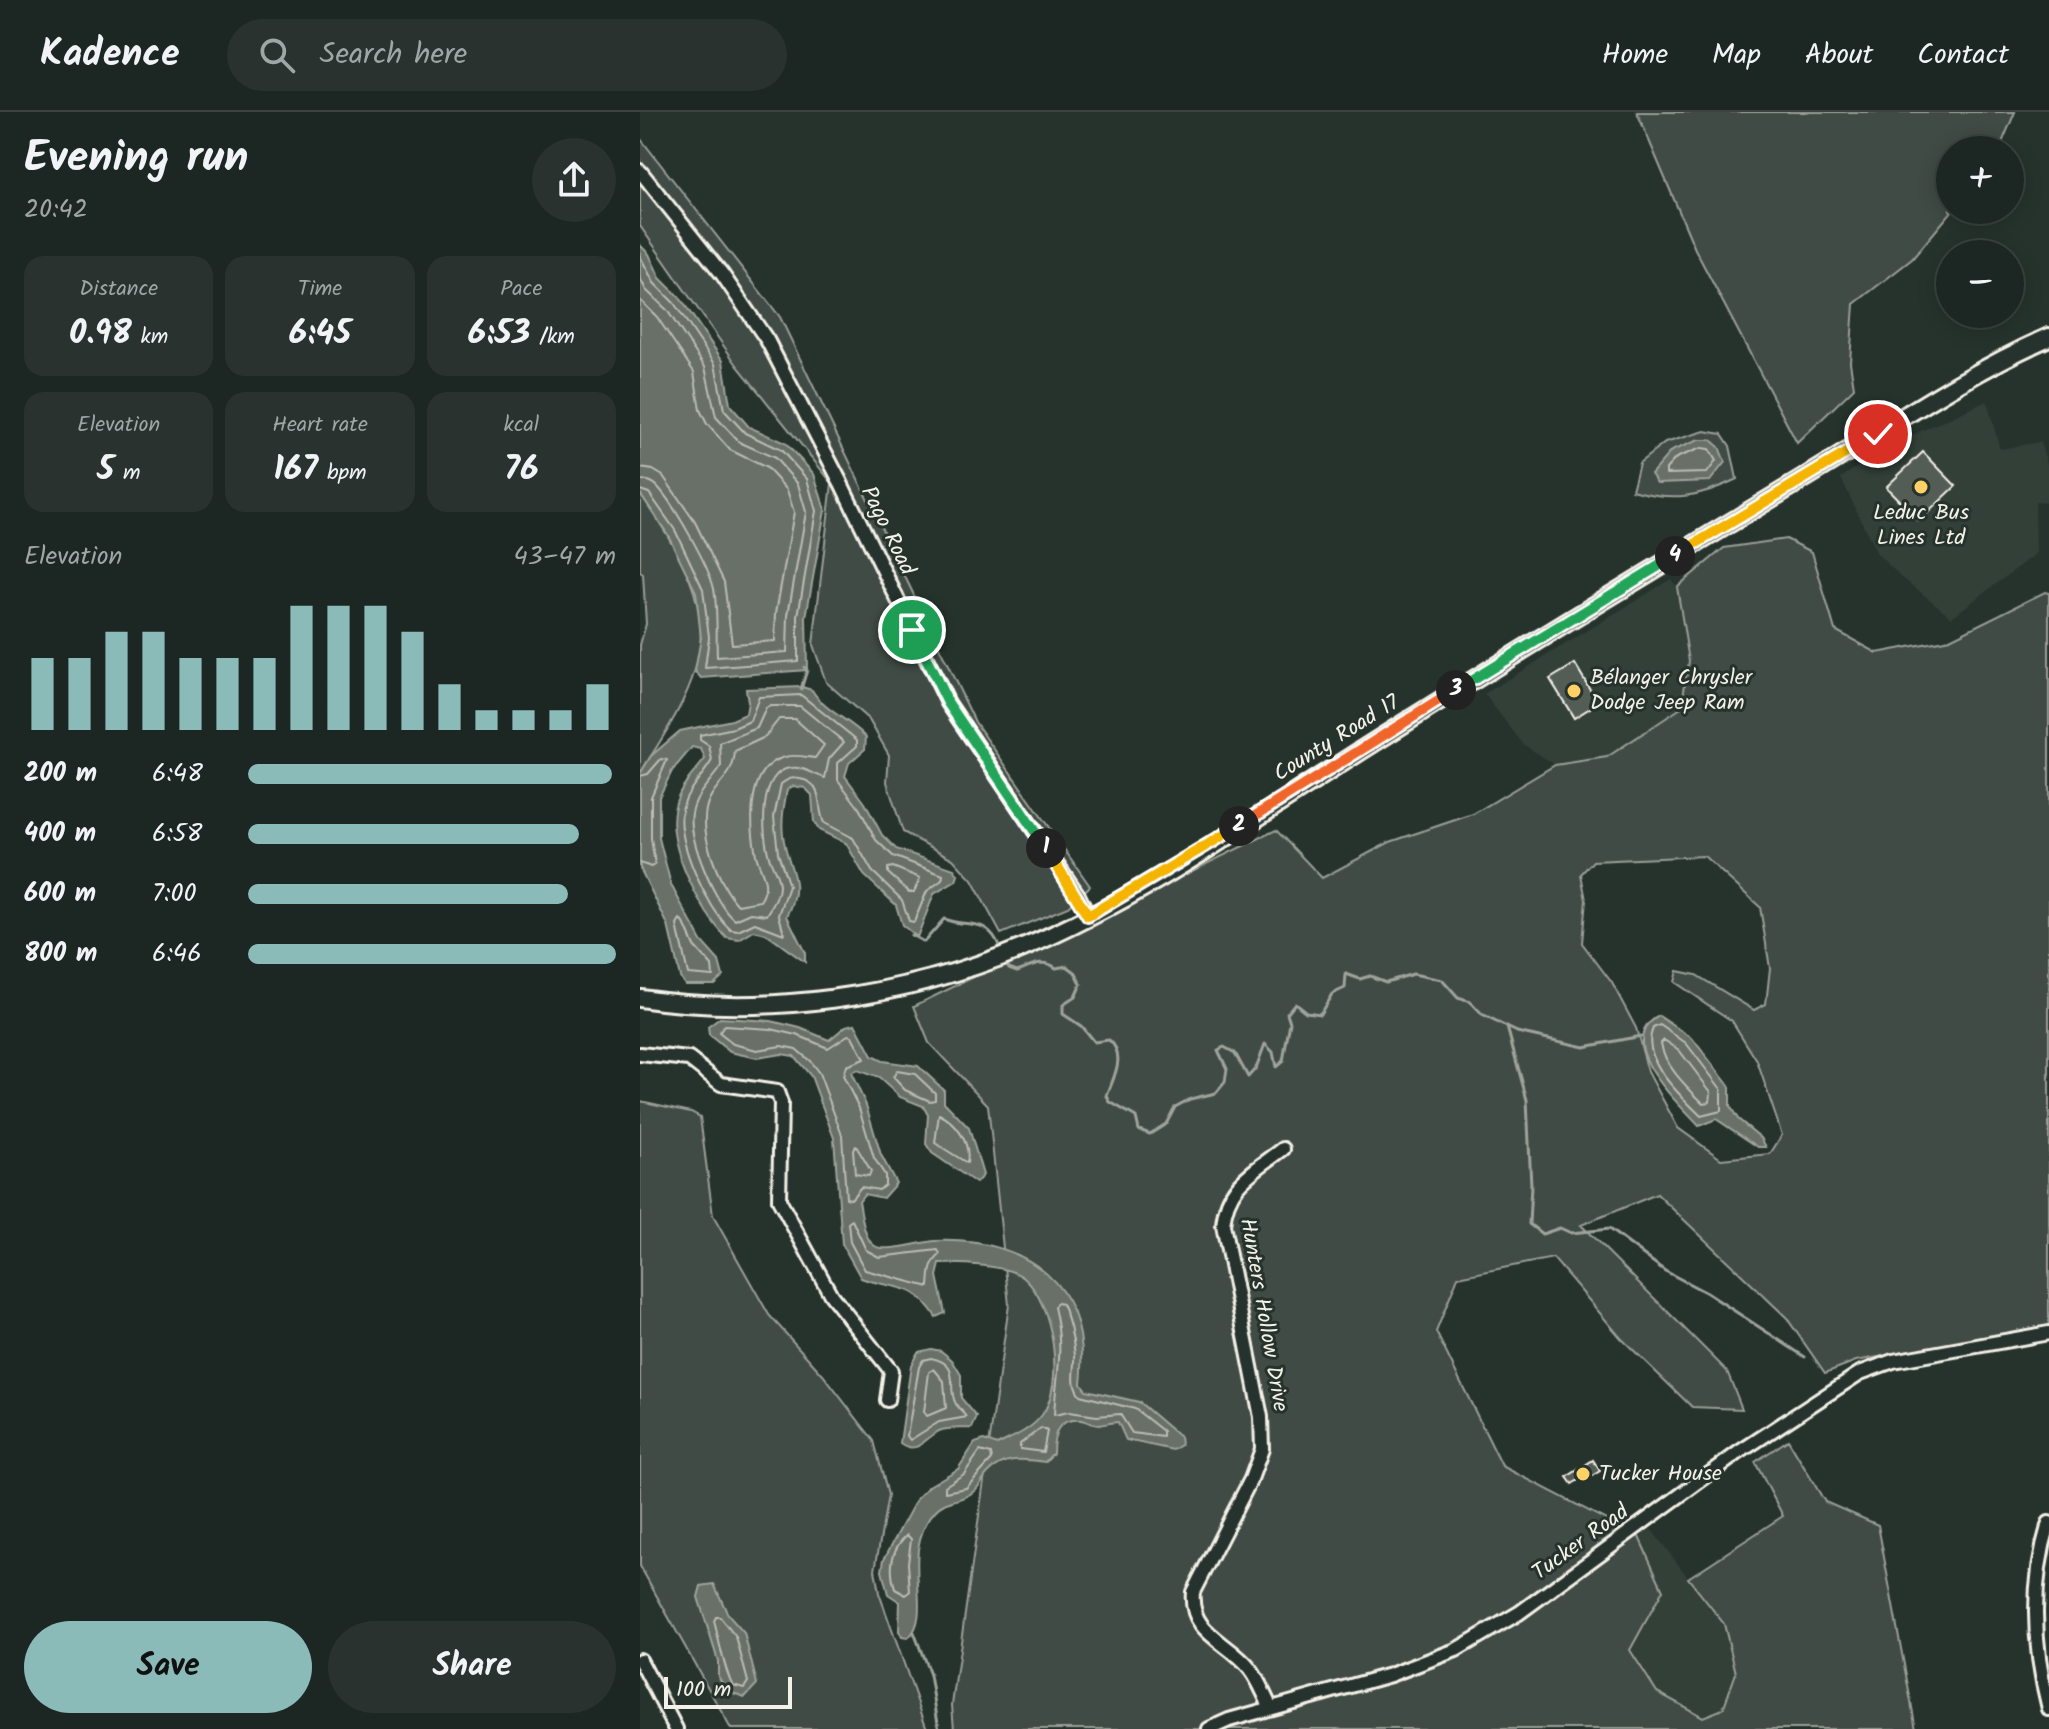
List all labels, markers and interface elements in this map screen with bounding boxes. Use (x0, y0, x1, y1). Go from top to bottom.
search box (227, 19, 787, 91)
text: Kadence (40, 25, 179, 85)
text: Search here (319, 31, 467, 79)
icon: search (255, 33, 299, 77)
text: Home (1602, 33, 1668, 78)
text: Map (1712, 33, 1761, 78)
text: About (1805, 33, 1873, 78)
text: Contact (1917, 33, 2009, 78)
text: Evening run (24, 124, 248, 194)
map controls (1936, 136, 2024, 328)
button: + (1936, 136, 2024, 224)
button: share (532, 138, 616, 222)
text: 20:42 (24, 189, 88, 231)
button: − (1936, 240, 2024, 328)
text: Distance (79, 272, 158, 307)
text: Time (298, 272, 342, 307)
text: Pace (500, 272, 542, 307)
text: 0.98 (69, 307, 132, 361)
text: 6:45 (289, 307, 351, 361)
text: 6:53 (468, 307, 530, 361)
text: km (132, 320, 168, 355)
text: /km (530, 320, 575, 355)
pin (1844, 400, 1912, 468)
text: Elevation (77, 408, 160, 443)
text: Heart rate (272, 408, 368, 443)
text: kcal (503, 408, 539, 443)
icon: check (1856, 412, 1900, 456)
text: 5 (97, 443, 114, 497)
text: 167 (273, 443, 318, 497)
text: 76 (504, 443, 539, 497)
text: m (114, 456, 140, 491)
text: bpm (318, 456, 367, 491)
marker: Leduc Bus Lines Ltd (1912, 478, 1930, 496)
street label: Pago Road (850, 480, 924, 583)
place label: Leduc Bus Lines Ltd (1873, 496, 1970, 556)
text: Elevation (24, 536, 122, 578)
text: 43–47 m (514, 536, 616, 578)
pin: 4 (1655, 536, 1695, 576)
text: 4 (1669, 538, 1681, 573)
pin (878, 596, 946, 664)
icon: arrive (890, 608, 934, 652)
place label: Bélanger Chrysler Dodge Jeep Ram (1590, 661, 1754, 721)
pin: 3 (1436, 670, 1476, 710)
text: 3 (1450, 672, 1462, 707)
marker: Bélanger Chrysler Dodge Jeep Ram (1565, 682, 1583, 700)
street label: County Road 17 (1267, 686, 1408, 792)
text: 200 m (24, 753, 97, 795)
text: 6:48 (152, 753, 203, 795)
pin: 2 (1219, 806, 1259, 846)
text: 2 (1233, 808, 1245, 843)
text: 400 m (24, 813, 96, 855)
text: 6:58 (152, 813, 202, 855)
pin: 1 (1026, 828, 1066, 868)
text: 1 (1043, 830, 1049, 865)
text: 600 m (24, 873, 96, 915)
text: 7:00 (152, 873, 196, 915)
text: 800 m (24, 933, 97, 975)
text: 6:46 (152, 933, 202, 975)
street label: Hunters Hollow Drive (1229, 1215, 1297, 1415)
place label: Tucker House (1599, 1457, 1722, 1492)
marker: Tucker House (1574, 1465, 1592, 1483)
street label: Tucker Road (1525, 1495, 1638, 1590)
button: Save (24, 1621, 312, 1713)
button: Share (328, 1621, 616, 1713)
scale bar (664, 1673, 792, 1709)
text: 100 m (676, 1673, 731, 1708)

